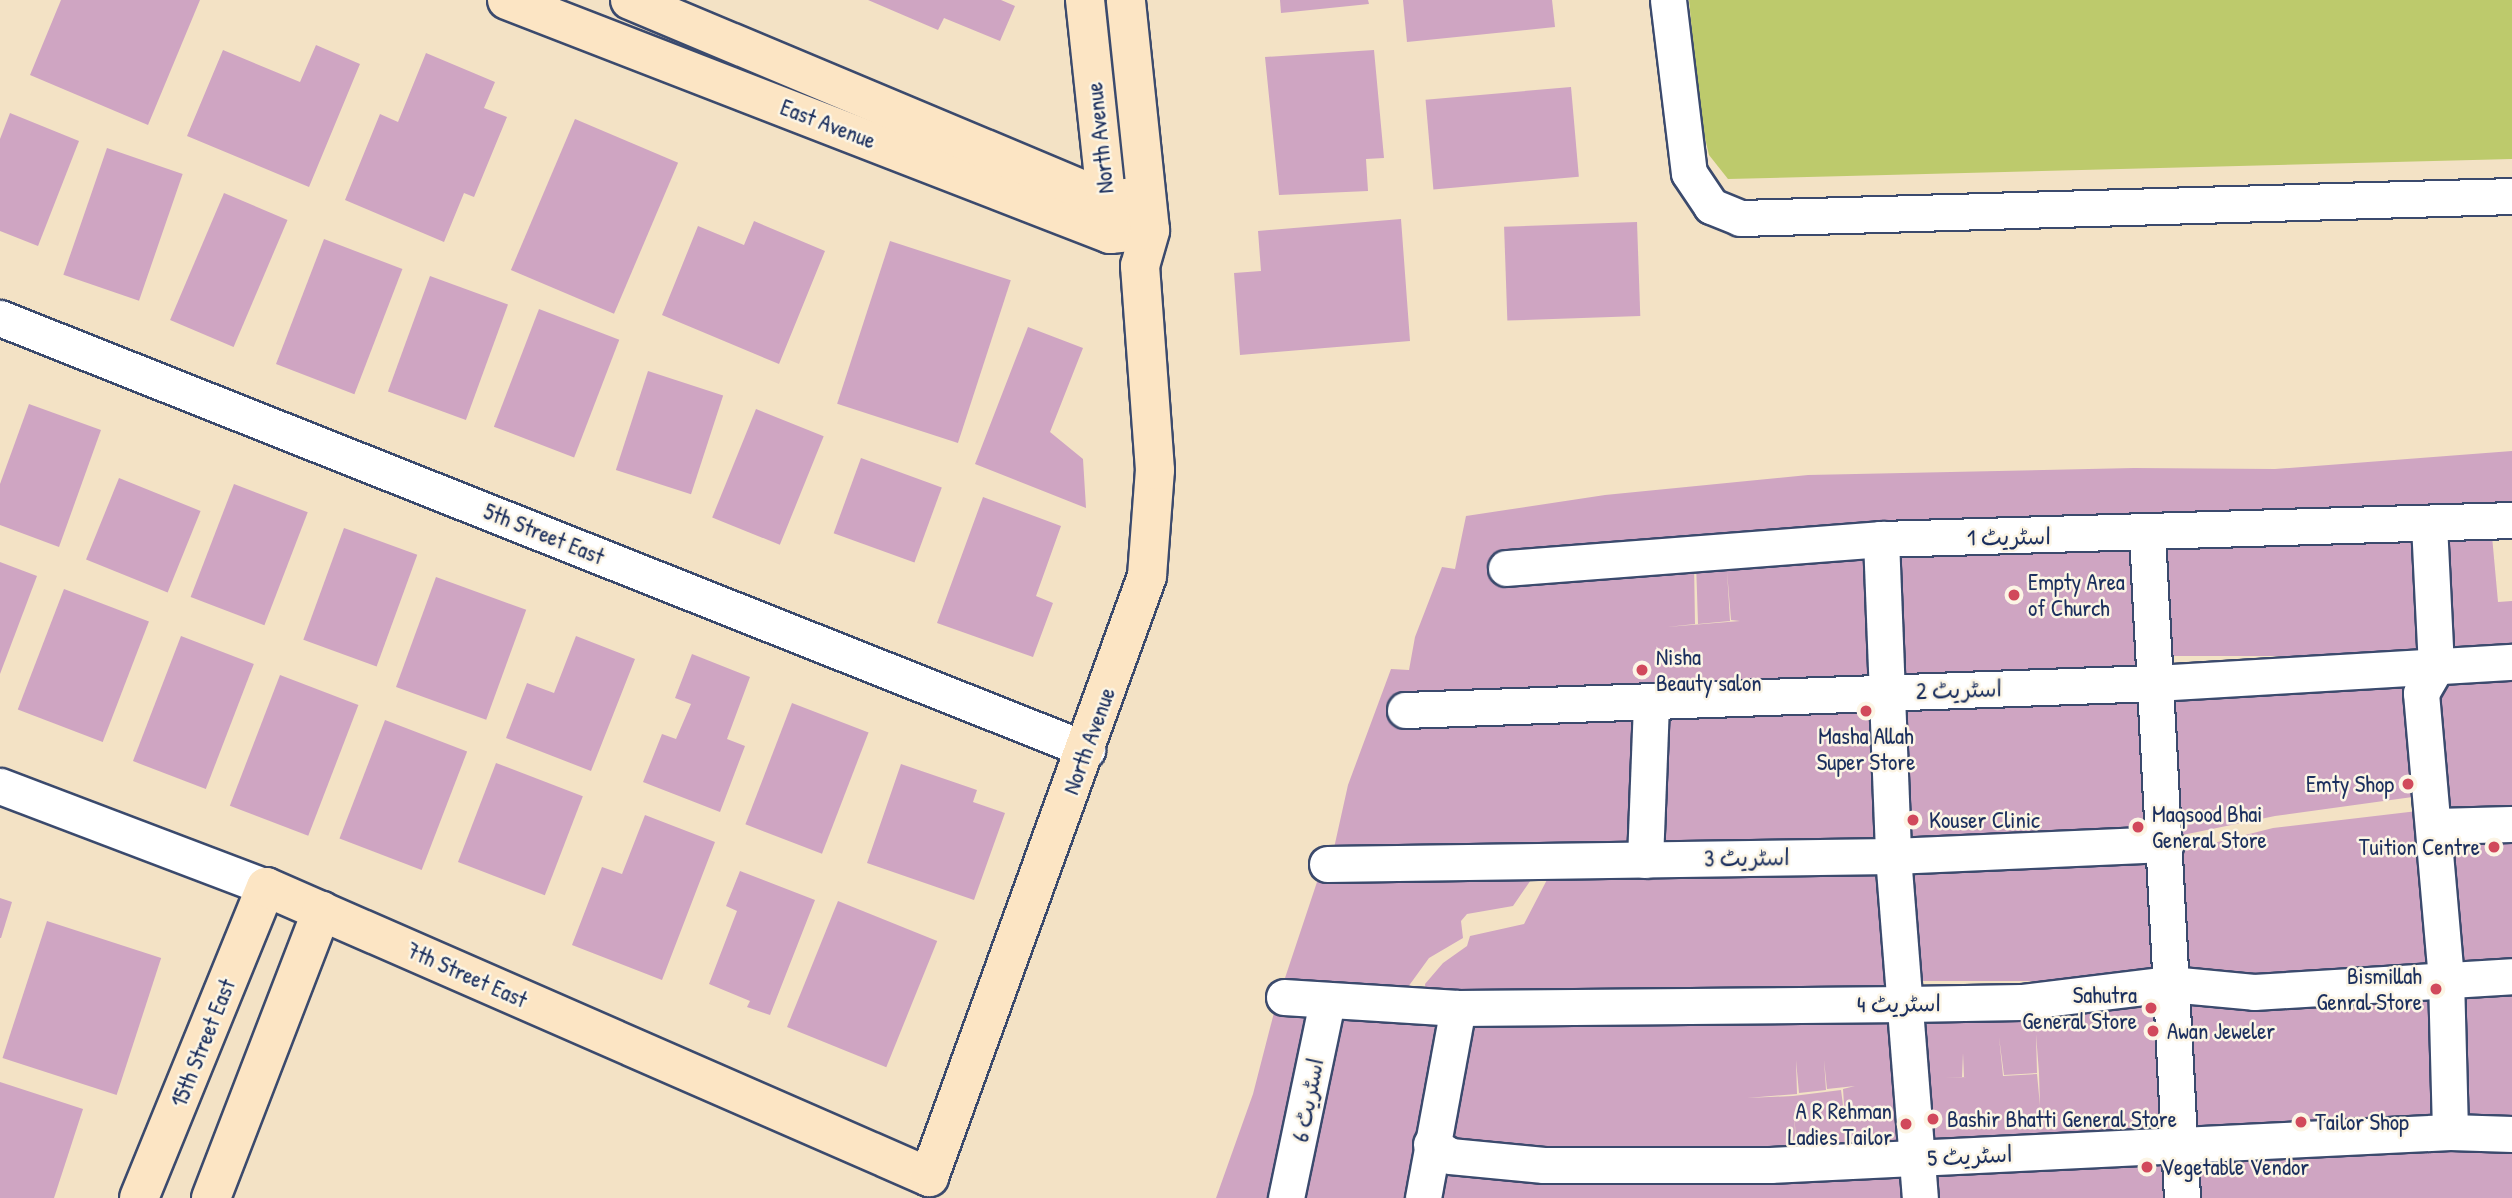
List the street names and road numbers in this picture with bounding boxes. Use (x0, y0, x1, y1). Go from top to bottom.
street label: North Avenue (1080, 81, 1120, 195)
street label: East Avenue (777, 93, 879, 155)
street label: 5th Street East (480, 497, 608, 571)
street label: اسٹریٹ 1 (1967, 522, 2051, 552)
street label: اسٹریٹ 2 (1915, 675, 2003, 705)
street label: North Avenue (1057, 684, 1121, 798)
street label: اسٹریٹ 3 (1704, 843, 1790, 873)
street label: 7th Street East (402, 936, 532, 1014)
street label: 15th Street East (165, 975, 241, 1111)
street label: اسٹریٹ 4 (1857, 989, 1941, 1019)
street label: اسٹریٹ 6 (1286, 1056, 1330, 1144)
street label: اسٹریٹ 5 (1927, 1140, 2013, 1172)

